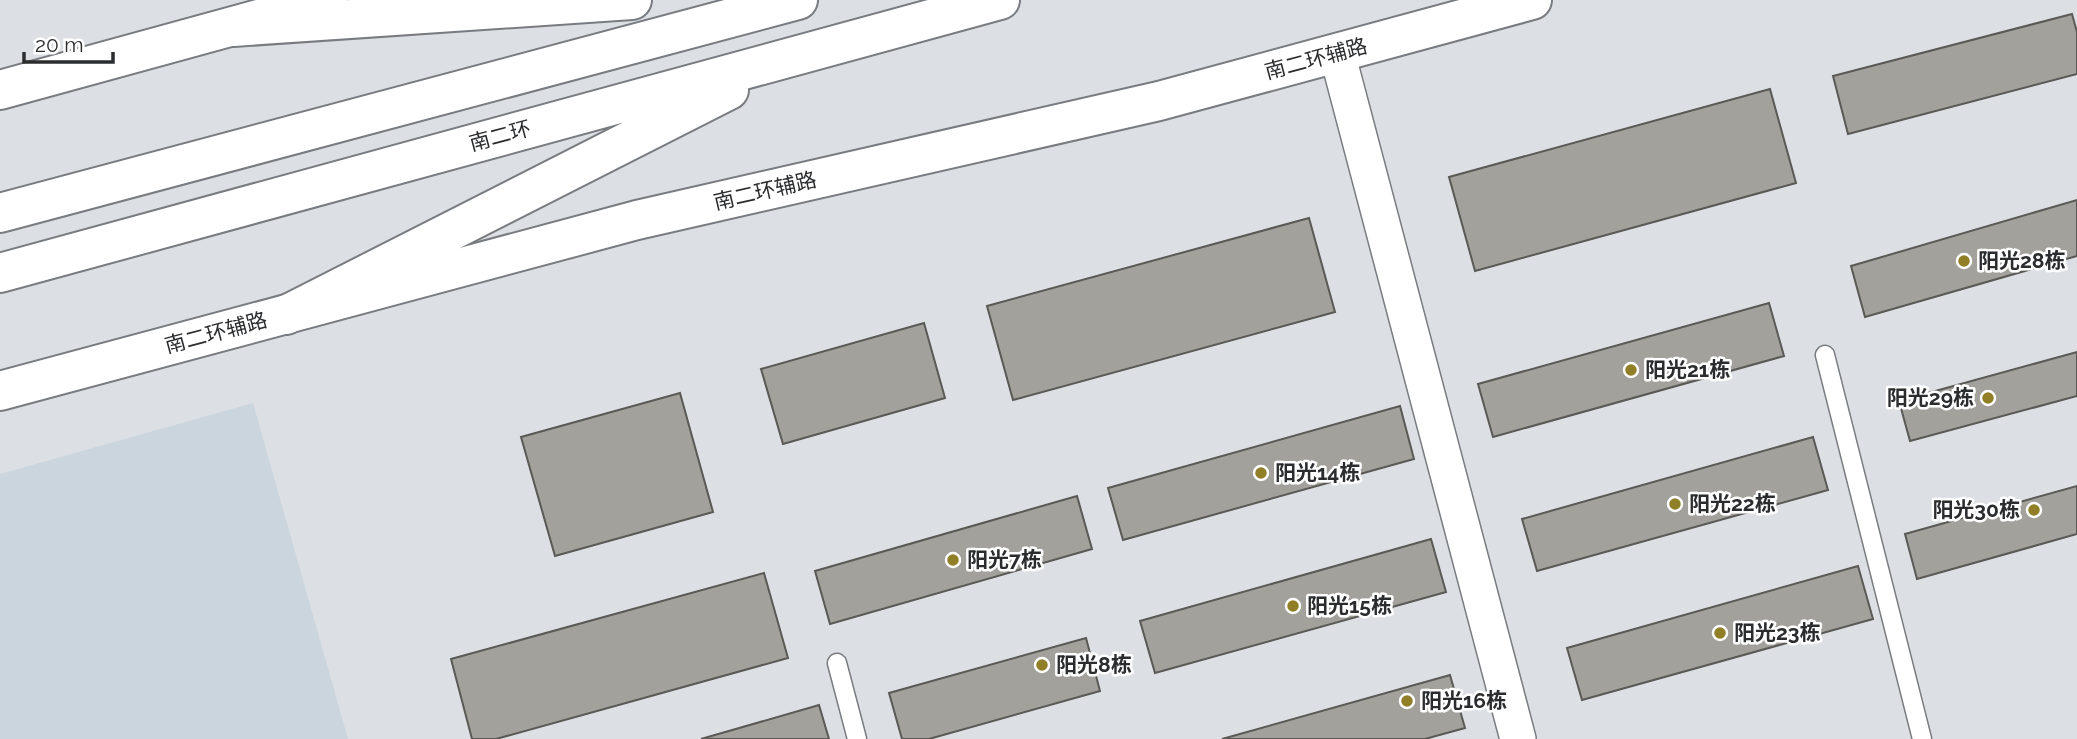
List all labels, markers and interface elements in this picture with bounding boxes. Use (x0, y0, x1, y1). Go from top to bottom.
scale bar (24, 21, 114, 65)
text: 20 m (35, 32, 83, 57)
street label: 南二环辅路 (1262, 33, 1370, 84)
street label: 南二环 (466, 115, 534, 156)
street label: 南二环辅路 (711, 167, 819, 215)
place label: 阳光28栋 (1978, 248, 2066, 273)
marker: 阳光28栋 (1956, 253, 1972, 269)
street label: 南二环辅路 (162, 307, 270, 358)
place label: 阳光21栋 (1645, 357, 1730, 382)
marker: 阳光21栋 (1623, 362, 1639, 378)
place label: 阳光29栋 (1887, 385, 1974, 410)
marker: 阳光29栋 (1980, 390, 1996, 406)
place label: 阳光14栋 (1275, 460, 1360, 485)
marker: 阳光14栋 (1253, 465, 1269, 481)
place label: 阳光22栋 (1689, 491, 1776, 516)
marker: 阳光22栋 (1667, 496, 1683, 512)
place label: 阳光30栋 (1932, 497, 2020, 522)
marker: 阳光30栋 (2026, 502, 2042, 518)
place label: 阳光7栋 (967, 547, 1042, 572)
marker: 阳光7栋 (945, 552, 961, 568)
place label: 阳光15栋 (1307, 593, 1392, 618)
marker: 阳光15栋 (1285, 598, 1301, 614)
place label: 阳光23栋 (1734, 620, 1821, 645)
marker: 阳光23栋 (1712, 625, 1728, 641)
place label: 阳光8栋 (1056, 652, 1132, 677)
marker: 阳光8栋 (1034, 657, 1050, 673)
place label: 阳光16栋 (1421, 688, 1507, 713)
marker: 阳光16栋 (1399, 693, 1415, 709)

